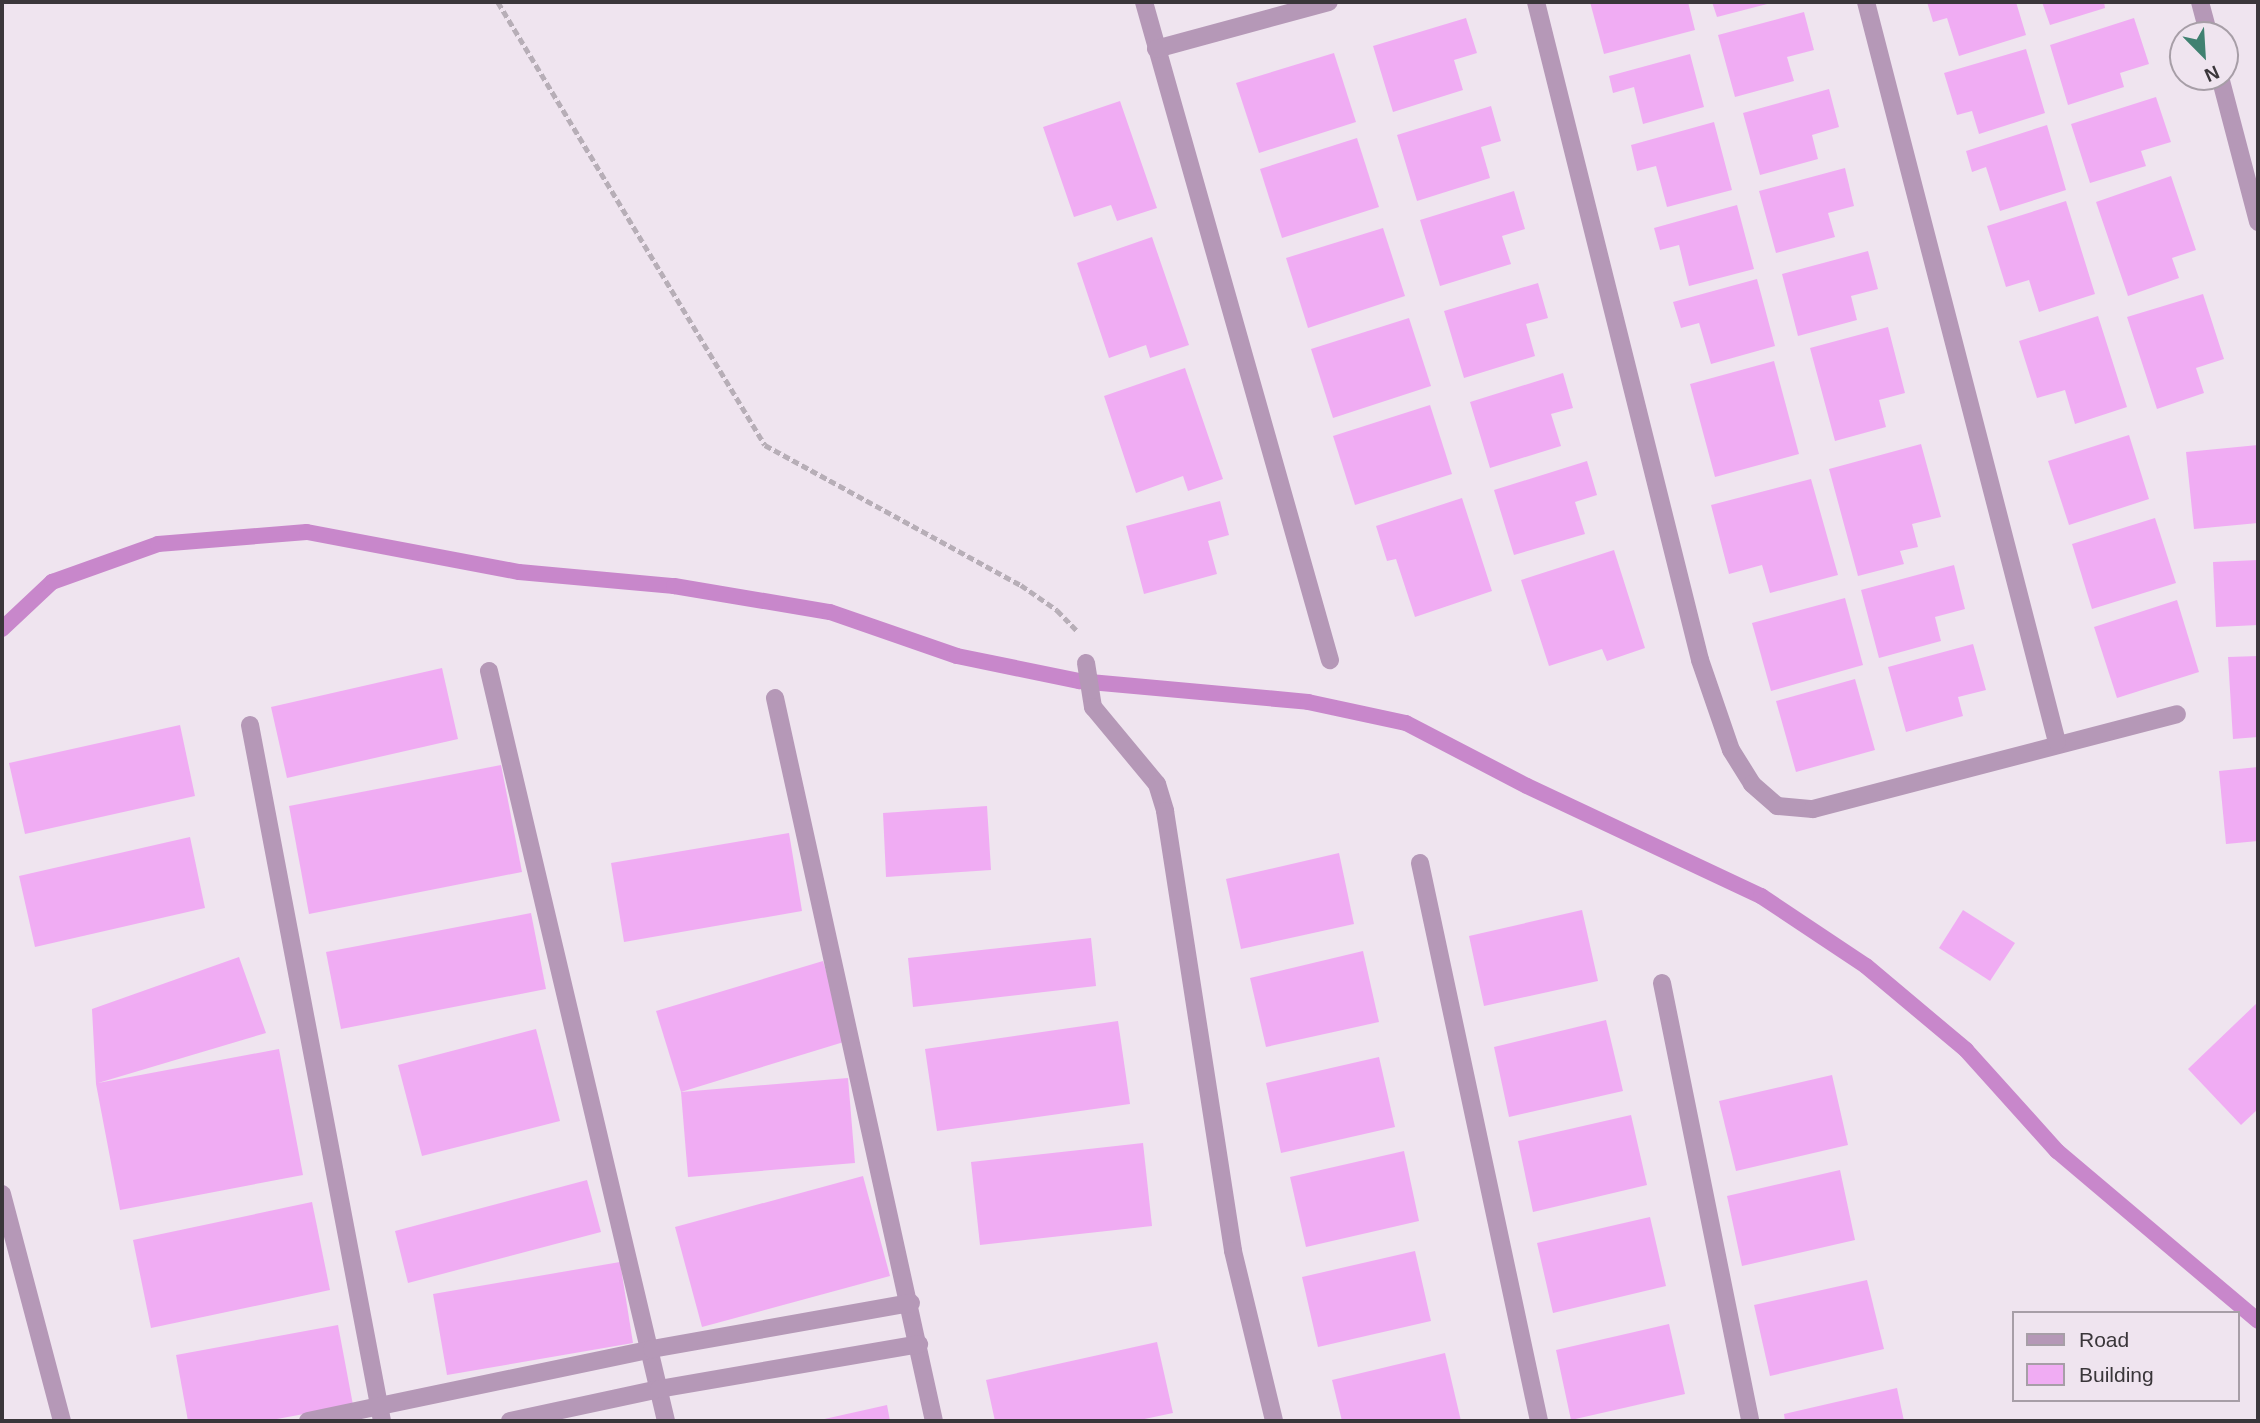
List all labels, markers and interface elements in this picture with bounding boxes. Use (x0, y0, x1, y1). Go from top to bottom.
north arrow (2169, 21, 2239, 91)
text: N (2201, 61, 2222, 86)
legend (2011, 1311, 2239, 1402)
text: Road (2079, 1328, 2129, 1351)
text: Building (2079, 1363, 2154, 1386)

